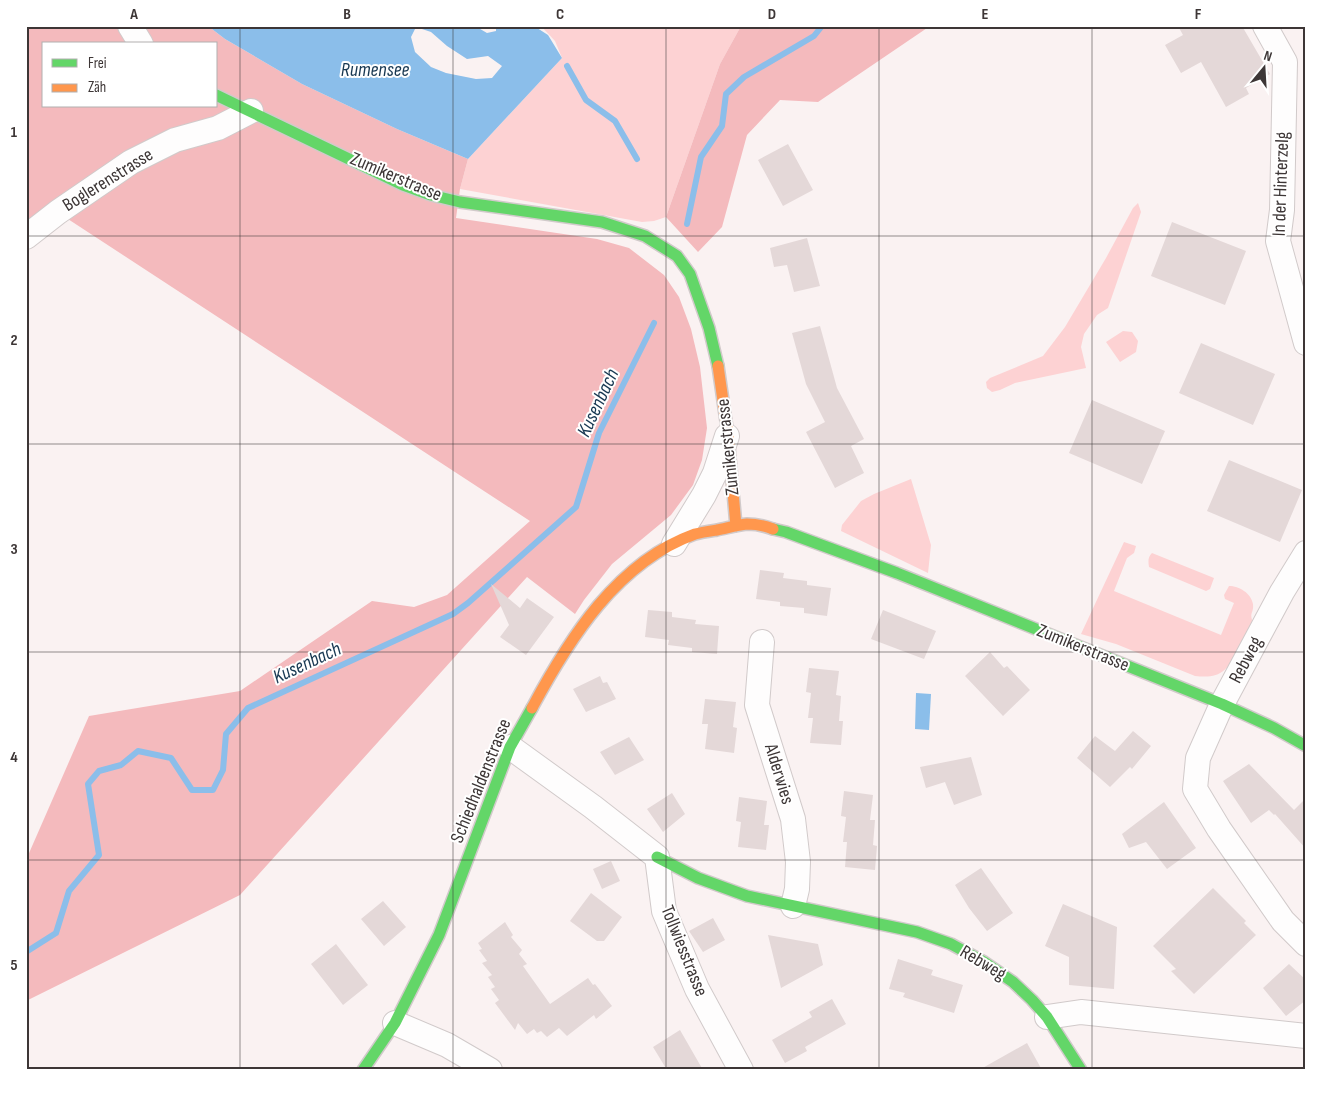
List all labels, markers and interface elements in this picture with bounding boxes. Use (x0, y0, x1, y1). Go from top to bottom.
text: A (129, 5, 138, 24)
text: B (343, 5, 351, 24)
text: C (556, 5, 564, 24)
text: D (768, 5, 776, 24)
text: E (982, 5, 989, 24)
text: F (1195, 5, 1202, 24)
legend (42, 42, 218, 108)
north arrow (1240, 42, 1290, 92)
text: N (1262, 47, 1274, 65)
text: Frei (88, 54, 107, 73)
water label: Rumensee (341, 58, 409, 82)
text: Zäh (88, 78, 106, 97)
text: 1 (11, 123, 18, 142)
street label: In der Hinterzelg (1268, 131, 1294, 237)
street label: Boglerenstrasse (59, 143, 157, 217)
street label: Zumikerstrasse (347, 147, 445, 207)
text: 2 (10, 331, 18, 350)
water label: Kusenbach (572, 365, 624, 441)
street label: Zumikerstrasse (711, 397, 745, 497)
text: 3 (10, 540, 18, 559)
street label: Zumikerstrasse (1034, 619, 1132, 677)
street label: Rebweg (1224, 632, 1268, 687)
water label: Kusenbach (269, 637, 345, 689)
street label: Schiedhaldenstrasse (446, 716, 516, 846)
street label: Alderwies (759, 740, 799, 807)
text: 4 (10, 748, 18, 767)
street label: Tollwiesstrasse (655, 902, 713, 1000)
street label: Rebweg (956, 940, 1011, 986)
text: 5 (10, 956, 18, 975)

